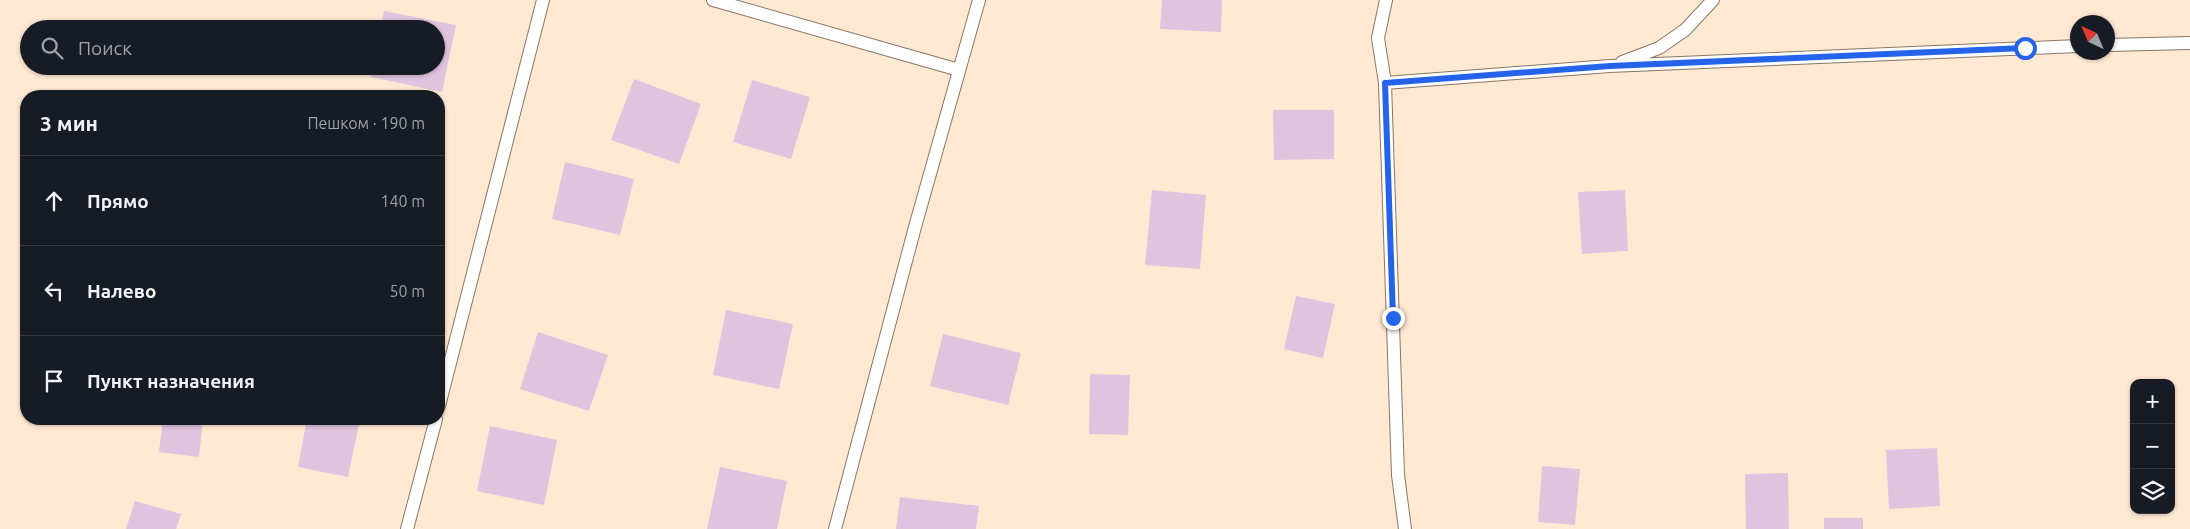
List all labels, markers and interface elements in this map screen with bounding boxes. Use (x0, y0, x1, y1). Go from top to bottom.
north arrow (2070, 15, 2115, 60)
search box (20, 20, 445, 75)
icon: search (38, 34, 66, 62)
text: Поиск (78, 37, 132, 59)
route start (2014, 37, 2037, 60)
text: 3 мин (40, 111, 98, 135)
text: Пешком · 190 m (307, 114, 425, 132)
icon: ahead (40, 187, 68, 215)
text: Прямо (87, 190, 149, 212)
text: 140 m (380, 192, 425, 210)
icon: left (40, 277, 68, 305)
text: Налево (87, 280, 156, 302)
text: 50 m (389, 282, 425, 300)
route end (1382, 307, 1405, 330)
icon: arrive (40, 367, 68, 395)
text: Пункт назначения (87, 370, 255, 392)
map controls (2130, 379, 2175, 514)
button: + (2130, 379, 2175, 424)
button: − (2130, 424, 2175, 469)
button: layers (2130, 469, 2175, 514)

